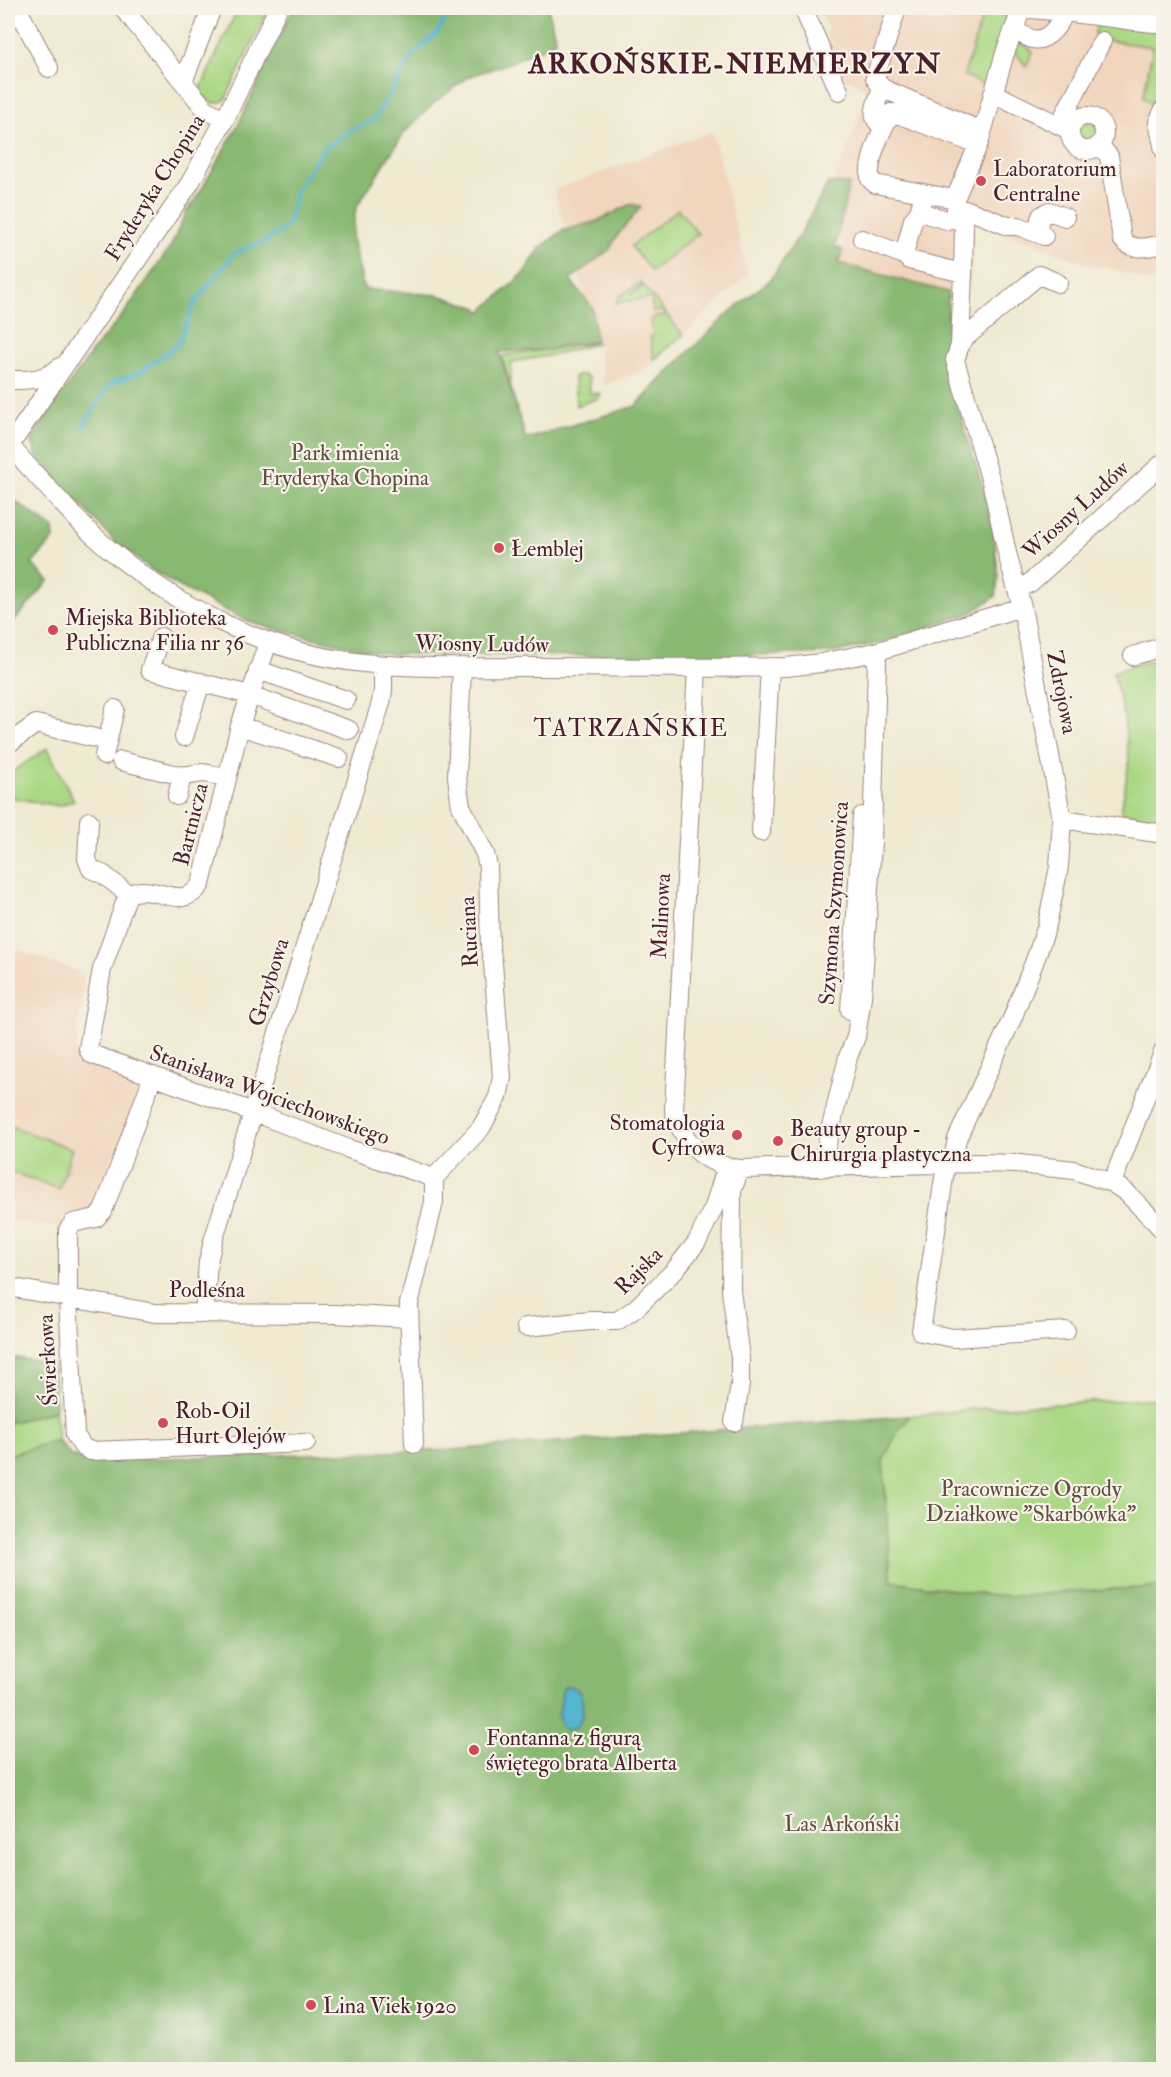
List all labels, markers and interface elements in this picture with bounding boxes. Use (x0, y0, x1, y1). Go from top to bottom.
district label: ARKOŃSKIE-NIEMIERZYN (528, 46, 941, 82)
street label: Fryderyka Chopina (98, 108, 213, 267)
place label: Laboratorium Centralne (993, 155, 1117, 208)
marker: Laboratorium Centralne (974, 174, 988, 188)
park label: Park imienia Fryderyka Chopina (261, 439, 430, 493)
street label: Wiosny Ludów (1016, 454, 1135, 566)
place label: Łemblej (511, 535, 584, 563)
marker: Łemblej (492, 541, 506, 555)
place label: Miejska Biblioteka Publiczna Filia nr 36 (65, 604, 246, 657)
marker: Miejska Biblioteka Publiczna Filia nr 36 (46, 623, 60, 637)
street label: Wiosny Ludów (414, 629, 550, 659)
street label: Zdrojowa (1040, 648, 1084, 737)
district label: TATRZAŃSKIE (534, 712, 728, 744)
street label: Bartnicza (167, 779, 215, 869)
street label: Szymona Szymonowica (813, 799, 855, 1006)
street label: Malinowa (645, 871, 677, 960)
street label: Ruciana (453, 895, 485, 968)
street label: Grzybowa (242, 934, 296, 1030)
street label: Stanisława Wojciechowskiego (146, 1038, 394, 1151)
place label: Stomatologia Cyfrowa (610, 1109, 726, 1162)
place label: Beauty group - Chirurgia plastyczna (790, 1115, 972, 1169)
marker: Stomatologia Cyfrowa (730, 1128, 744, 1142)
marker: Beauty group - Chirurgia plastyczna (771, 1134, 785, 1148)
street label: Rajska (609, 1240, 669, 1301)
street label: Podleśna (169, 1276, 246, 1304)
street label: Świerkowa (32, 1312, 64, 1407)
place label: Rob-Oil Hurt Olejów (175, 1397, 286, 1450)
marker: Rob-Oil Hurt Olejów (156, 1416, 170, 1430)
park label: Pracownicze Ogrody Działkowe "Skarbówka" (926, 1475, 1136, 1528)
place label: Fontanna z figurą świętego brata Alberta (486, 1724, 678, 1777)
marker: Fontanna z figurą świętego brata Alberta (467, 1743, 481, 1757)
park label: Las Arkoński (784, 1810, 900, 1838)
place label: Lina Viek 1920 (323, 1992, 457, 2020)
marker: Lina Viek 1920 (304, 1998, 318, 2012)

